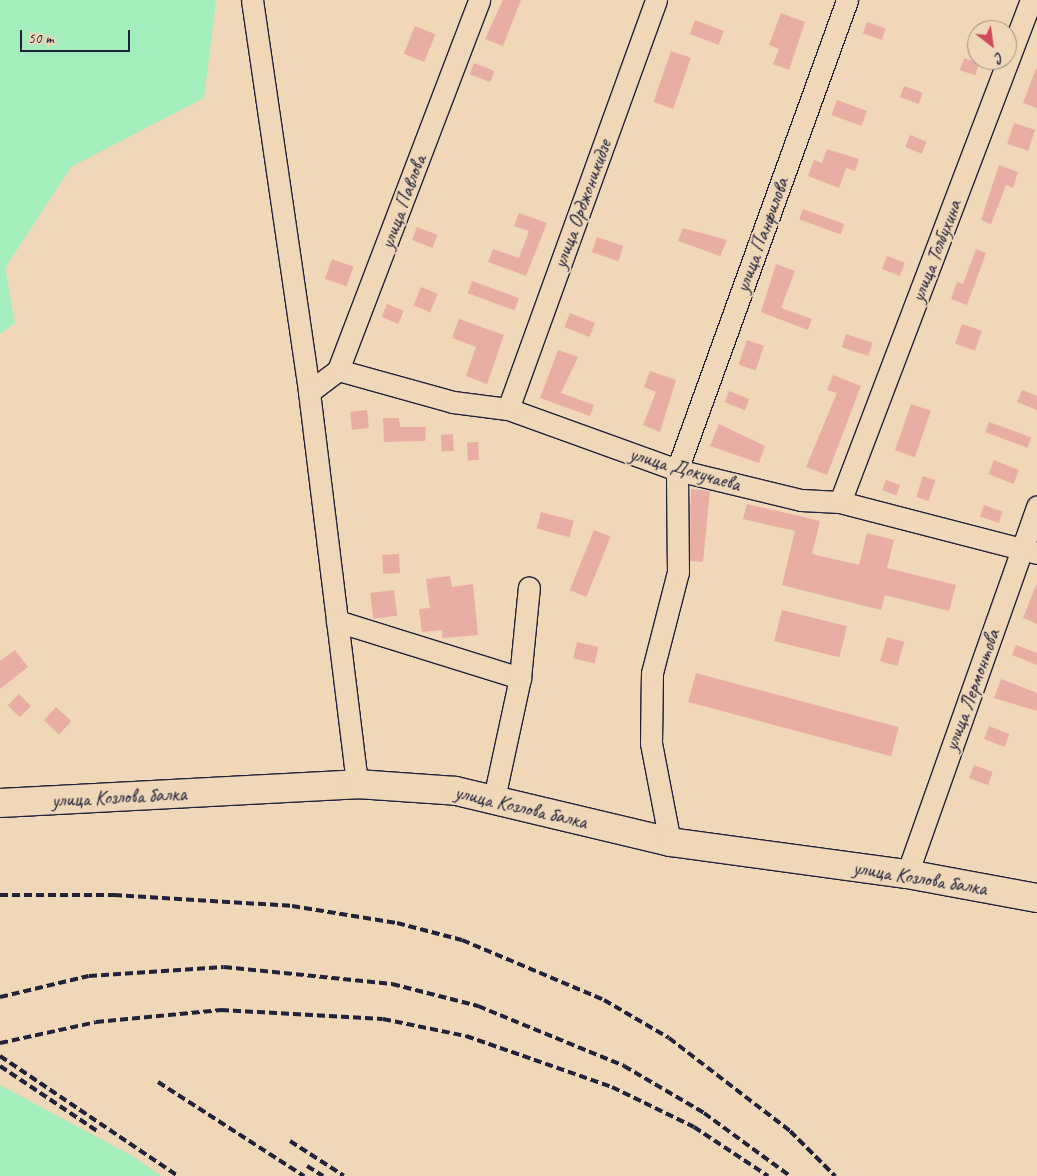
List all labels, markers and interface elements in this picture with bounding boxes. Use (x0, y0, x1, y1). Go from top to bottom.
scale bar (22, 20, 132, 52)
north arrow (967, 20, 1017, 70)
text: 50 m (28, 29, 54, 48)
text: С (992, 48, 1006, 67)
street label: улица Орджоникидзе (548, 137, 616, 271)
street label: улица Павлова (375, 152, 431, 252)
street label: улица Панфилова (730, 174, 794, 296)
street label: улица Толбухина (906, 197, 966, 305)
street label: улица Докучаева (627, 442, 743, 496)
street label: улица Лермонтова (939, 626, 1005, 754)
street label: улица Козлова балка (453, 780, 589, 834)
street label: улица Козлова балка (52, 782, 186, 812)
street label: улица Козлова балка (852, 856, 988, 900)

